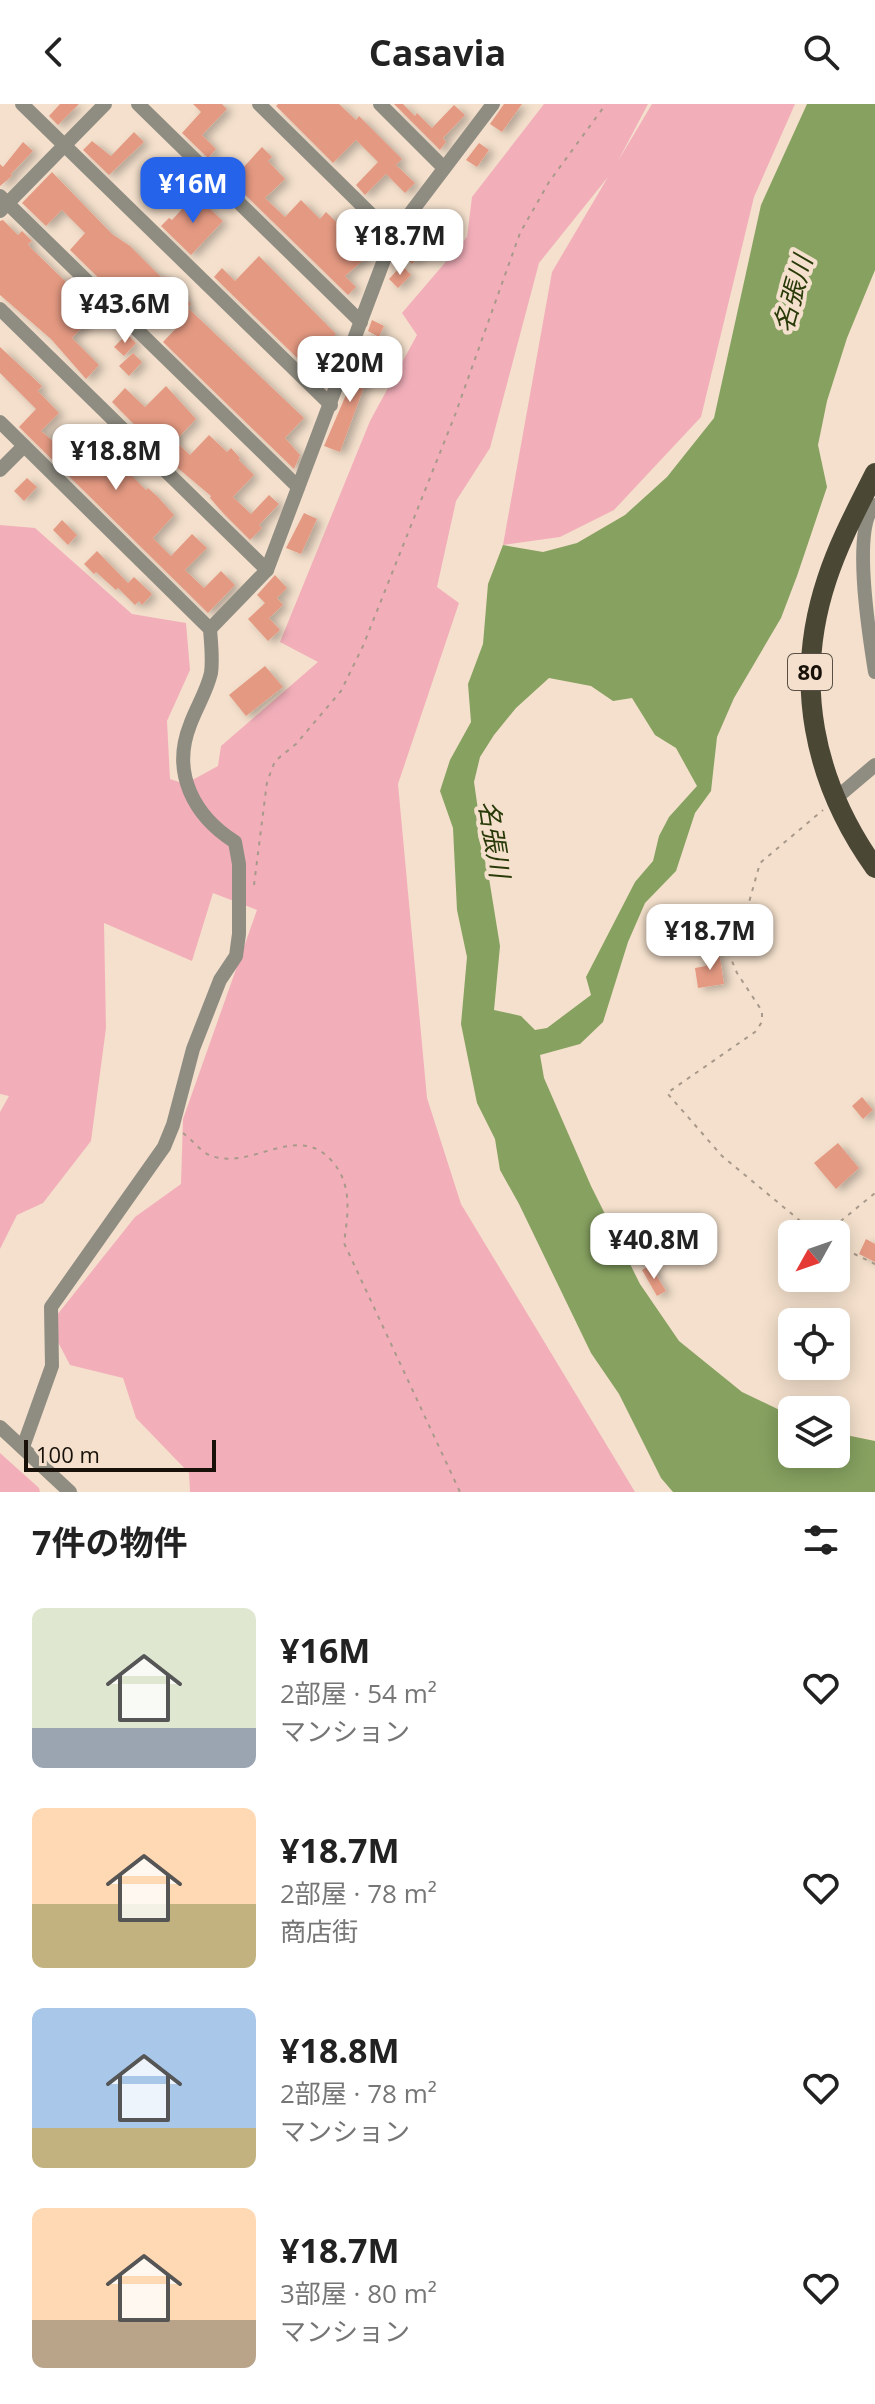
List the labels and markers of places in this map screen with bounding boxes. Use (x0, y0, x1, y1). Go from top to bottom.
pin: ¥16M (146, 157, 240, 225)
pin: ¥18.7M (335, 209, 465, 277)
pin: ¥43.6M (60, 277, 190, 345)
pin: ¥20M (303, 336, 397, 404)
pin: ¥18.8M (51, 424, 181, 492)
pin: ¥18.7M (645, 904, 775, 972)
pin: ¥40.8M (589, 1213, 719, 1281)

